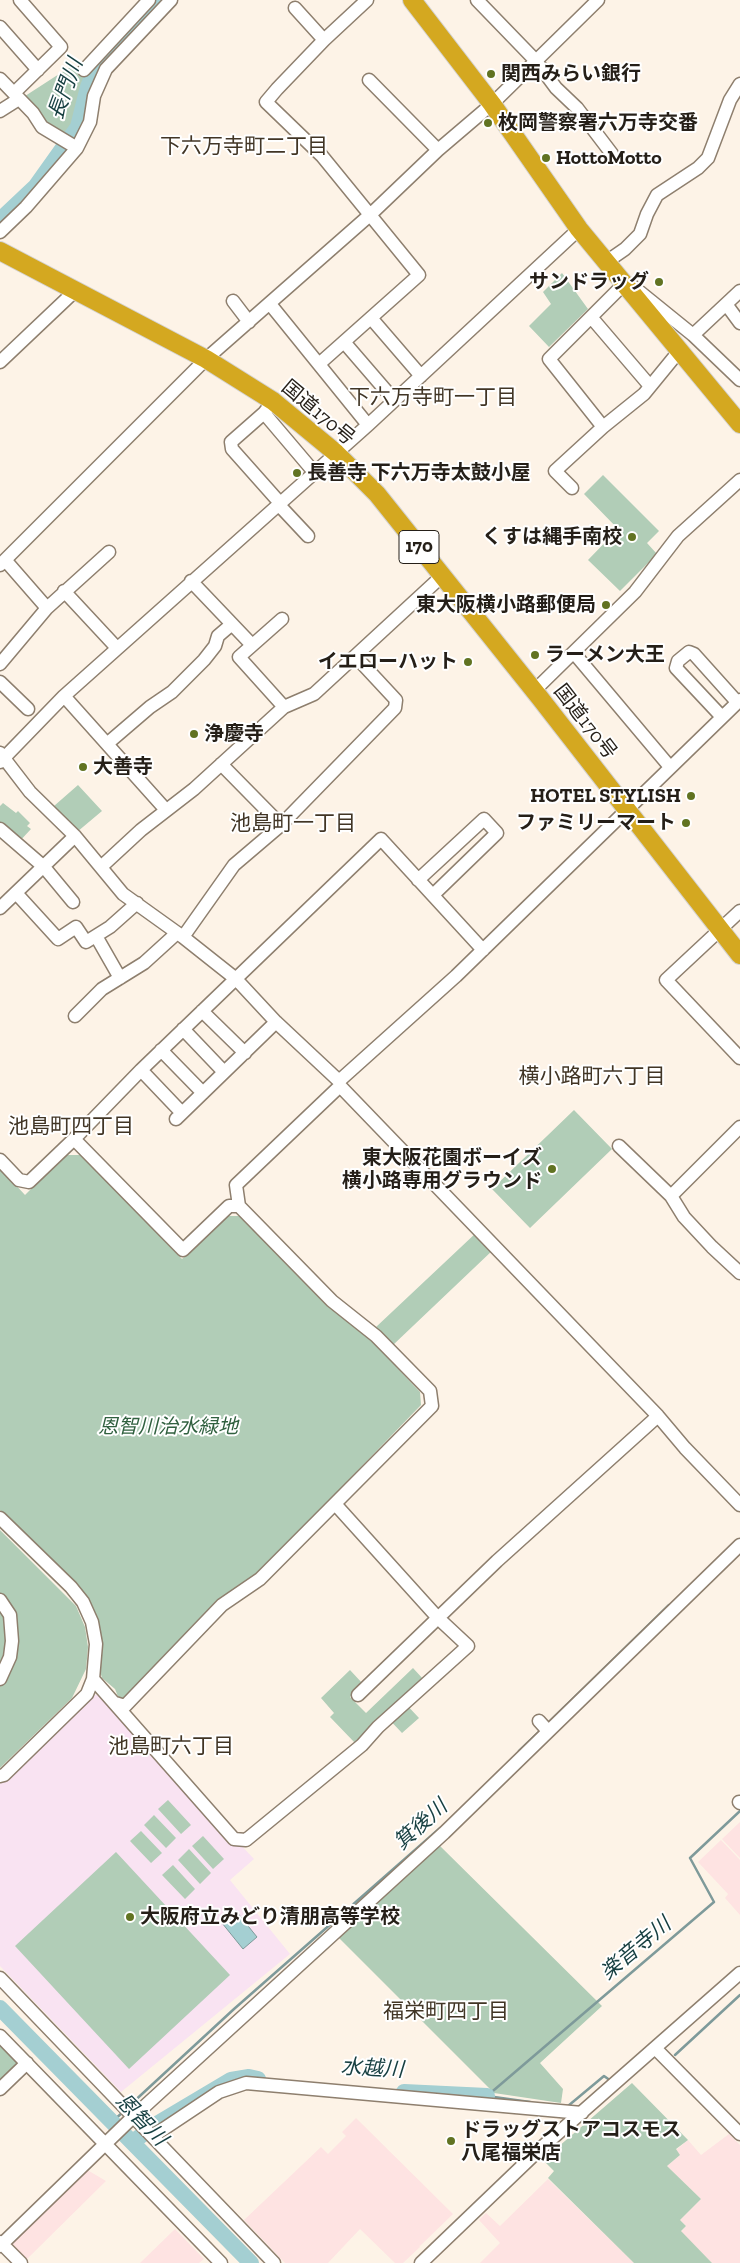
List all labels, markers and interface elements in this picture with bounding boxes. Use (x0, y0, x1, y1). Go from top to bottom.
water label: 長門川 (43, 55, 89, 123)
place label: 関西みらい銀行 (501, 62, 641, 86)
marker: 関西みらい銀行 (485, 68, 497, 80)
place label: 枚岡警察署六万寺交番 (498, 111, 698, 135)
marker: 枚岡警察署六万寺交番 (482, 117, 494, 129)
district label: 下六万寺町二丁目 (160, 134, 328, 160)
place label: HottoMotto (556, 146, 662, 170)
marker: HottoMotto (540, 152, 552, 164)
place label: サンドラッグ (529, 270, 649, 294)
marker: サンドラッグ (653, 276, 665, 288)
street label: 国道170号 (276, 375, 360, 451)
district label: 下六万寺町一丁目 (349, 385, 517, 411)
place label: 長善寺 下六万寺太鼓小屋 (307, 461, 531, 485)
marker: 長善寺 下六万寺太鼓小屋 (291, 467, 303, 479)
place label: くすは縄手南校 (482, 525, 622, 549)
road number: 170 (399, 530, 439, 564)
marker: くすは縄手南校 (626, 531, 638, 543)
place label: 東大阪横小路郵便局 (416, 593, 596, 617)
marker: 東大阪横小路郵便局 (600, 599, 612, 611)
place label: ラーメン大王 (545, 643, 665, 667)
marker: ラーメン大王 (529, 649, 541, 661)
place label: イエローハット (318, 650, 458, 674)
marker: イエローハット (462, 656, 474, 668)
street label: 国道170号 (548, 680, 622, 764)
place label: 浄慶寺 (204, 722, 264, 746)
marker: 浄慶寺 (188, 728, 200, 740)
place label: 大善寺 (93, 755, 153, 779)
marker: 大善寺 (77, 761, 89, 773)
place label: HOTEL STYLISH (530, 784, 681, 808)
marker: HOTEL STYLISH (685, 790, 697, 802)
district label: 池島町一丁目 (230, 811, 356, 837)
place label: ファミリーマート (516, 811, 676, 835)
marker: ファミリーマート (680, 817, 692, 829)
district label: 横小路町六丁目 (519, 1064, 665, 1090)
district label: 池島町四丁目 (8, 1114, 134, 1140)
place label: 東大阪花園ボーイズ 横小路専用グラウンド (342, 1146, 542, 1193)
marker: 東大阪花園ボーイズ 横小路専用グラウンド (546, 1163, 558, 1175)
park label: 恩智川治水緑地 (98, 1415, 238, 1439)
district label: 池島町六丁目 (108, 1734, 234, 1760)
water label: 箕後川 (389, 1795, 453, 1855)
place label: 大阪府立みどり清朋高等学校 (140, 1905, 400, 1929)
marker: 大阪府立みどり清朋高等学校 (124, 1911, 136, 1923)
water label: 楽音寺川 (596, 1912, 676, 1986)
district label: 福栄町四丁目 (383, 1999, 509, 2025)
water label: 水越川 (340, 2055, 404, 2083)
water label: 恩智川 (110, 2089, 172, 2151)
place label: ドラッグストアコスモス 八尾福栄店 (461, 2118, 681, 2165)
marker: ドラッグストアコスモス 八尾福栄店 (445, 2135, 457, 2147)

